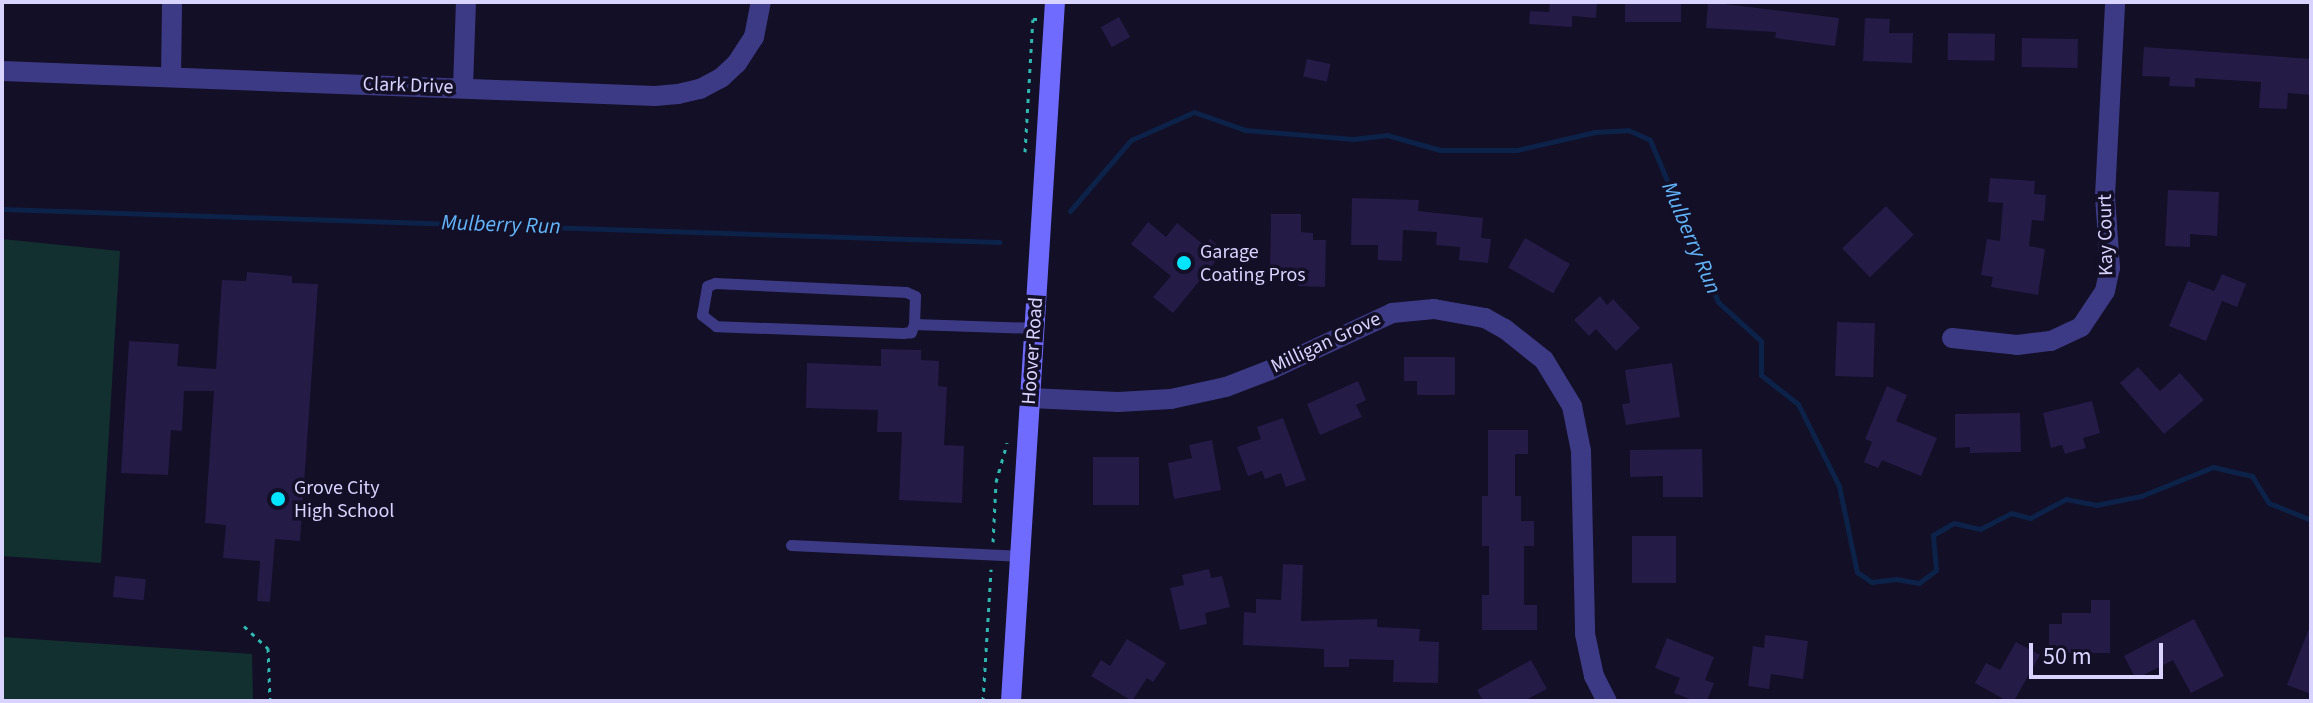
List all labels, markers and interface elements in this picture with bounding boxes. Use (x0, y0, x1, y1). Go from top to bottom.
street label: Clark Drive (362, 72, 454, 100)
water label: Mulberry Run (1656, 178, 1726, 298)
street label: Kay Court (2093, 194, 2119, 276)
water label: Mulberry Run (441, 210, 561, 240)
place label: Garage Coating Pros (1200, 240, 1306, 287)
marker: Garage Coating Pros (1175, 254, 1193, 272)
street label: Hoover Road (1017, 296, 1049, 406)
street label: Milligan Grove (1267, 307, 1385, 379)
place label: Grove City High School (294, 476, 394, 523)
marker: Grove City High School (269, 490, 287, 508)
scale bar (2033, 627, 2167, 677)
text: 50 m (2043, 639, 2092, 674)

